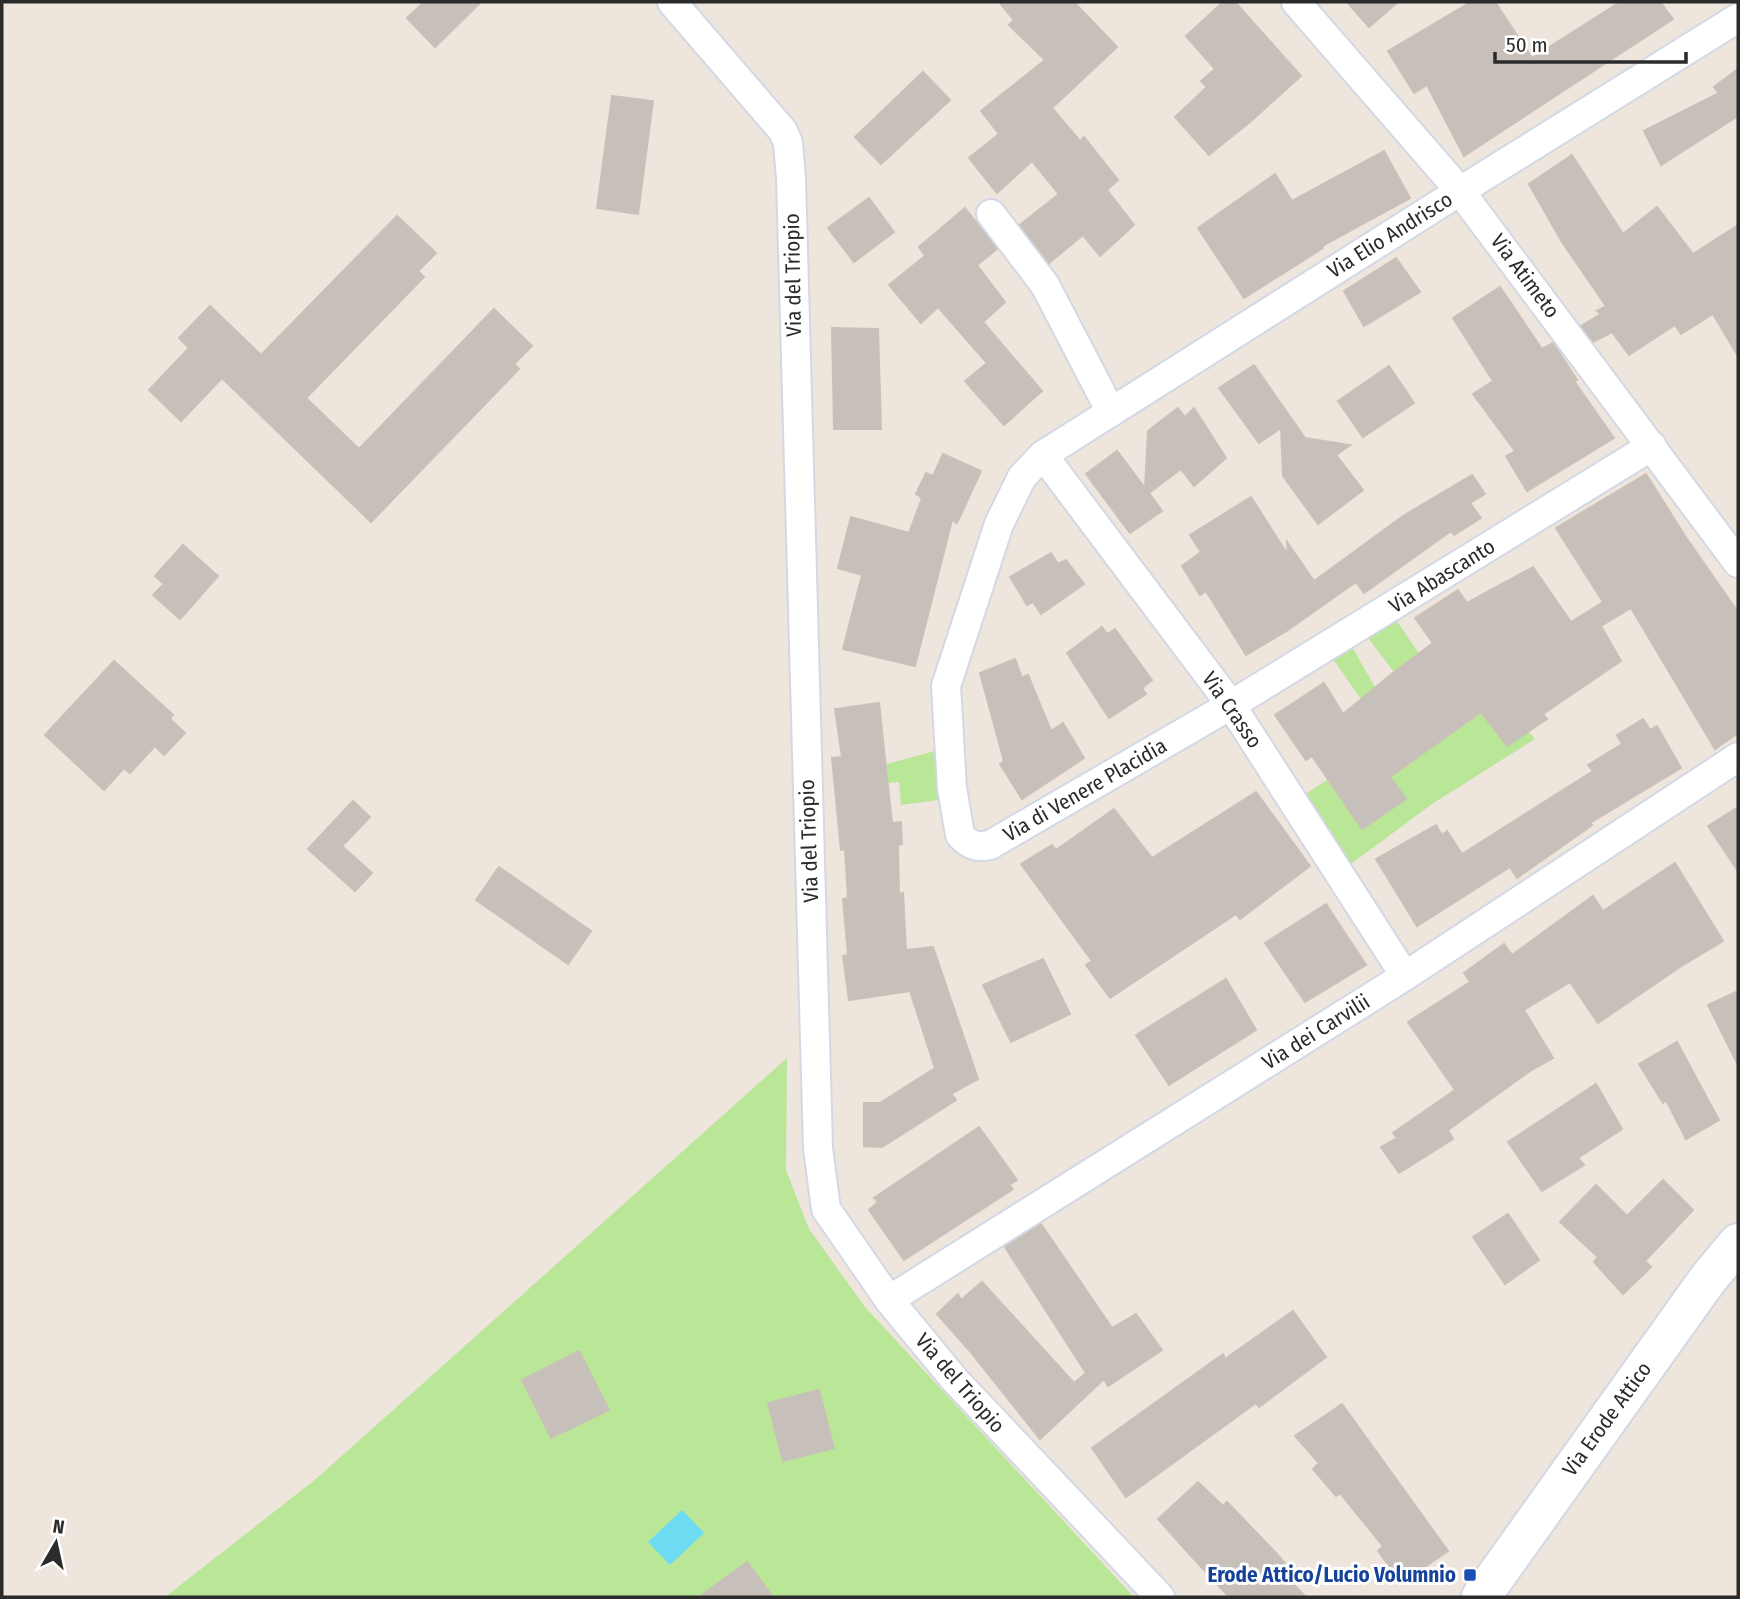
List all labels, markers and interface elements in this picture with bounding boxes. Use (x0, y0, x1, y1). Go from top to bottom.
scale bar (1495, 21, 1686, 65)
text: 50 m (1506, 32, 1548, 58)
street label: Via Elio Andrisco (1323, 186, 1457, 284)
street label: Via del Triopio (779, 213, 807, 337)
street label: Via Atimeto (1485, 229, 1565, 323)
street label: Via Abascanto (1384, 533, 1500, 619)
street label: Via Crasso (1196, 667, 1268, 753)
street label: Via di Venere Placidia (999, 733, 1171, 847)
street label: Via del Triopio (794, 779, 824, 903)
street label: Via dei Carvilii (1257, 989, 1375, 1075)
street label: Via del Triopio (910, 1328, 1010, 1438)
street label: Via Erode Attico (1557, 1357, 1657, 1481)
north arrow (21, 1508, 91, 1578)
text: N (51, 1514, 66, 1539)
place label: Erode Attico/Lucio Volumnio (1208, 1562, 1456, 1588)
marker: Erode Attico/Lucio Volumnio (1462, 1567, 1478, 1583)

